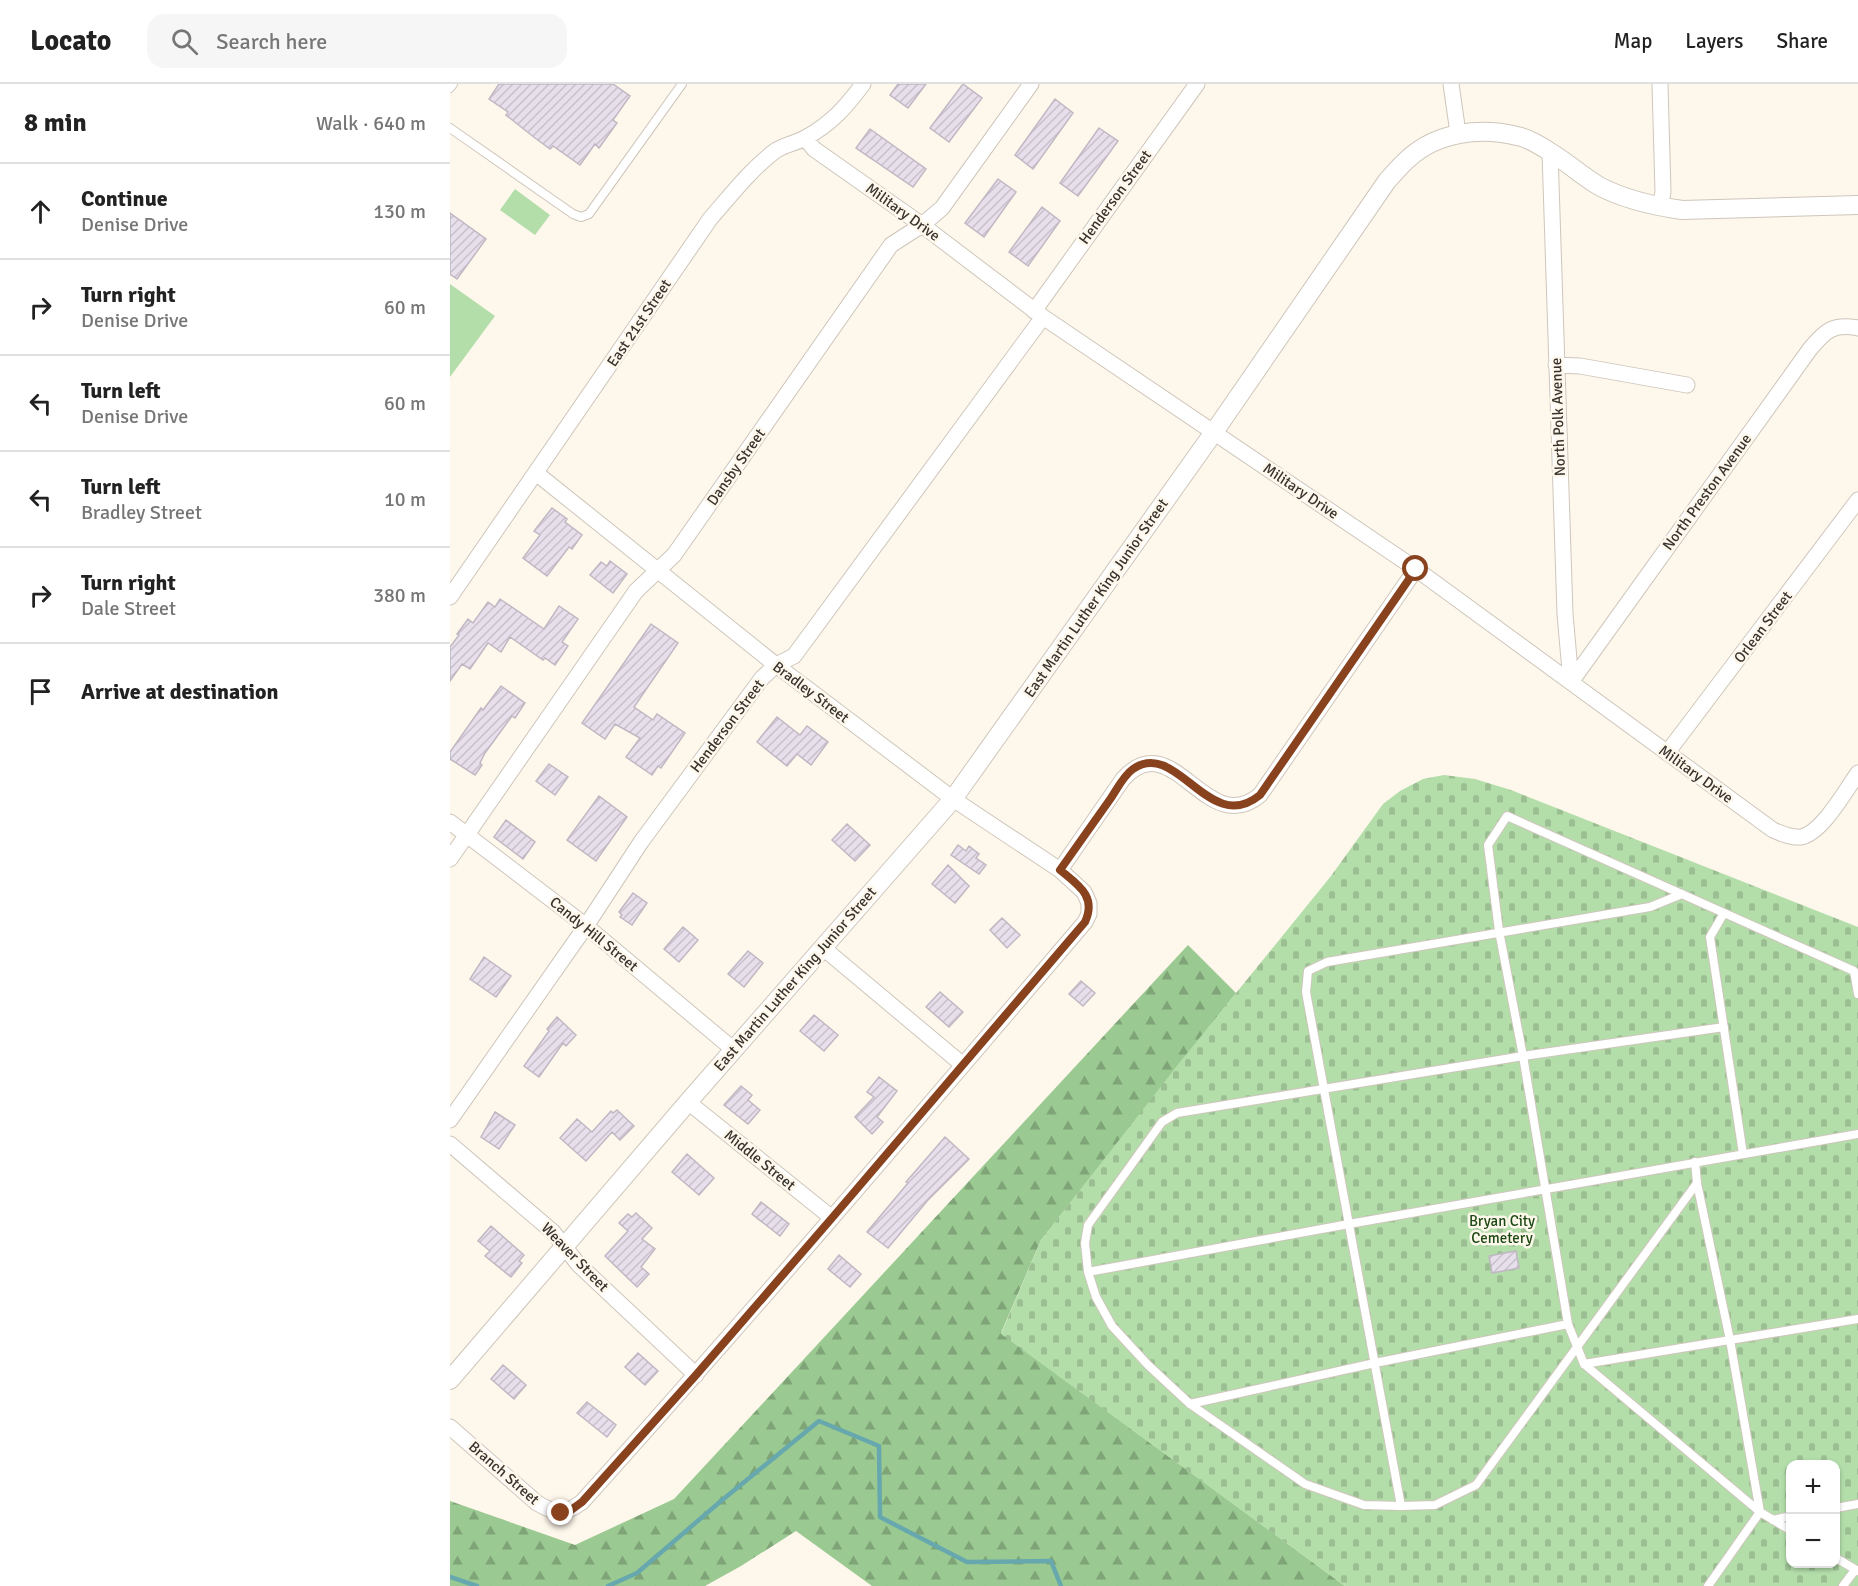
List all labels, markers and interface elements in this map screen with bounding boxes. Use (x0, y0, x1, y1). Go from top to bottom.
search box (147, 14, 567, 68)
text: Locato (30, 24, 111, 58)
icon: search (168, 25, 201, 58)
text: Search here (216, 28, 327, 55)
text: Map (1614, 28, 1652, 54)
text: Layers (1685, 28, 1743, 54)
text: Share (1776, 28, 1828, 54)
text: 8 min (24, 107, 87, 139)
text: Walk · 640 m (316, 111, 426, 136)
street label: Henderson Street (1075, 147, 1155, 247)
street label: Military Drive (862, 179, 944, 245)
text: Continue (81, 185, 168, 212)
icon: ahead (24, 195, 57, 228)
text: 130 m (373, 199, 426, 224)
text: Denise Drive (81, 212, 188, 237)
street label: East 21st Street (603, 276, 675, 370)
text: Turn right (81, 281, 176, 308)
icon: right (24, 291, 57, 324)
text: 60 m (384, 295, 426, 320)
text: Denise Drive (81, 308, 188, 333)
street label: North Polk Avenue (1547, 357, 1569, 477)
text: Turn left (81, 377, 161, 404)
icon: left (24, 387, 57, 420)
text: 60 m (384, 391, 426, 416)
text: Denise Drive (81, 404, 188, 429)
street label: Dansby Street (703, 425, 769, 509)
street label: North Preston Avenue (1659, 430, 1755, 554)
street label: Military Drive (1260, 459, 1342, 523)
text: Turn left (81, 473, 161, 500)
icon: left (24, 483, 57, 516)
text: 10 m (384, 487, 426, 512)
street label: East Martin Luther King Junior Street (1020, 495, 1172, 701)
text: Bradley Street (81, 500, 202, 525)
route start (1402, 555, 1428, 581)
text: Turn right (81, 569, 176, 596)
icon: right (24, 579, 57, 612)
text: 380 m (373, 583, 426, 608)
street label: Orlean Street (1730, 588, 1796, 666)
text: Dale Street (81, 596, 176, 621)
street label: Bradley Street (769, 658, 853, 726)
icon: arrive (24, 675, 57, 708)
street label: Henderson Street (686, 676, 768, 776)
text: Arrive at destination (81, 678, 278, 705)
street label: Military Drive (1655, 741, 1737, 807)
street label: East Martin Luther King Junior Street (710, 883, 880, 1075)
street label: Candy Hill Street (546, 893, 642, 975)
street label: Middle Street (721, 1126, 799, 1194)
park label: Bryan City Cemetery (1469, 1212, 1535, 1247)
street label: Weaver Street (538, 1219, 612, 1295)
street label: Branch Street (465, 1437, 543, 1509)
map controls (1786, 1460, 1840, 1568)
button: + (1786, 1460, 1840, 1514)
route end (547, 1499, 573, 1525)
button: − (1786, 1514, 1840, 1568)

